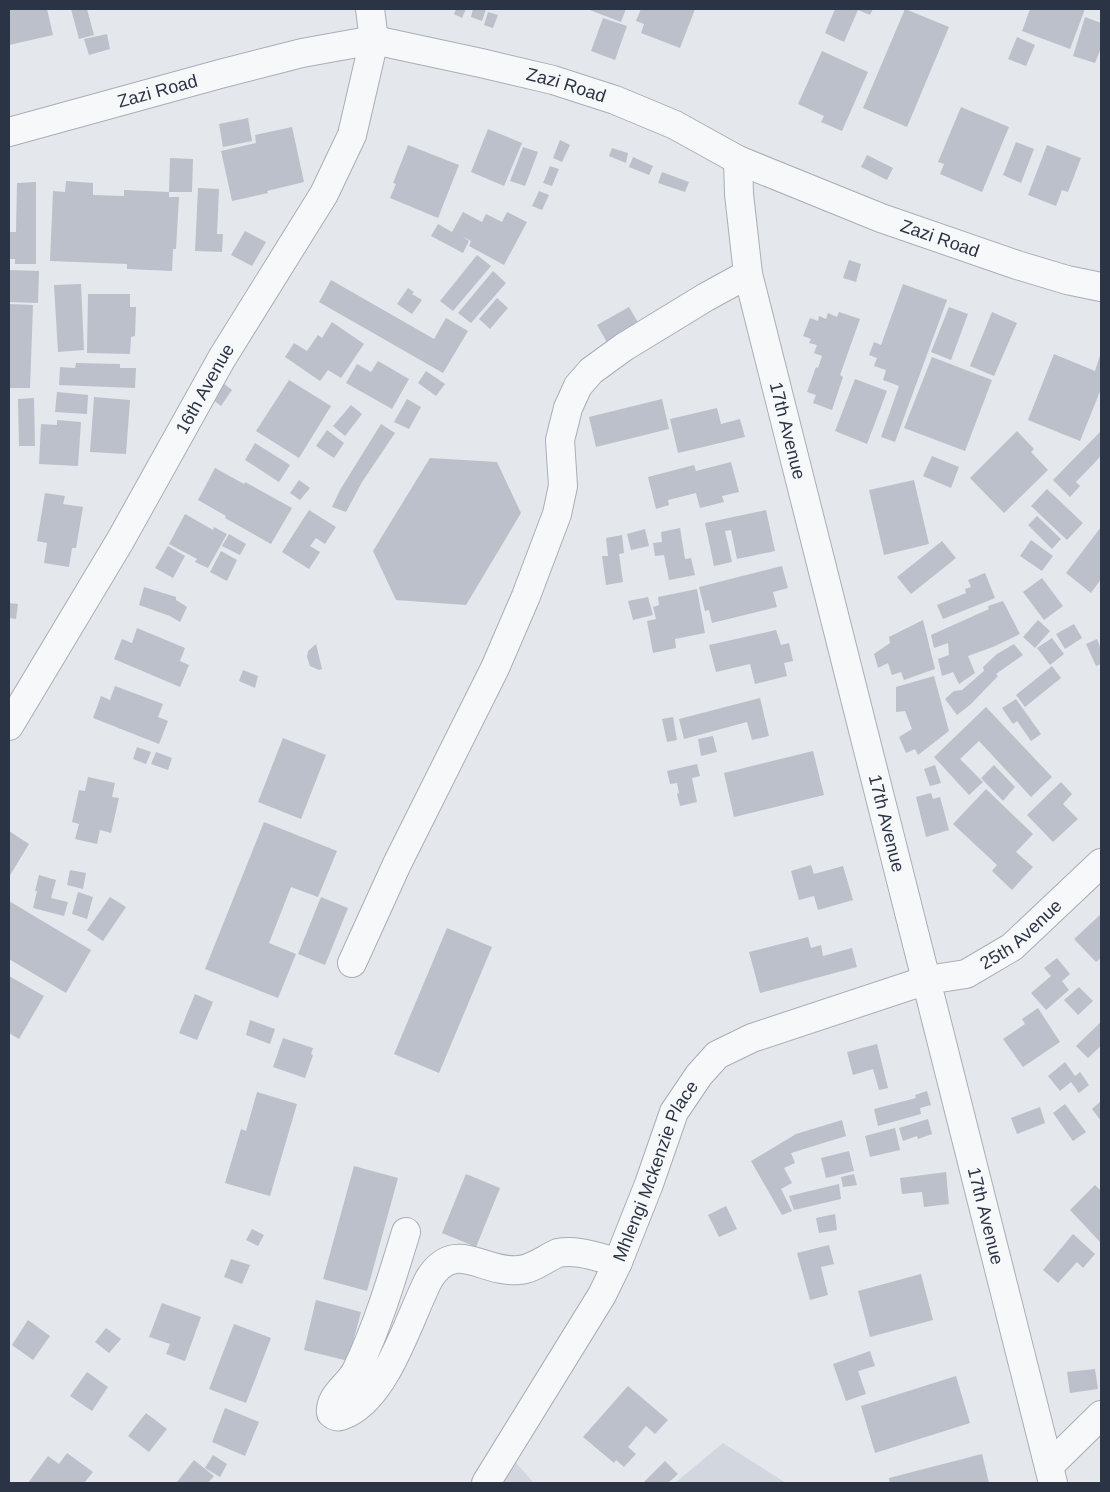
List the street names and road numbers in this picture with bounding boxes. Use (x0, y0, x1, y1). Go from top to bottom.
street label: Zazi Road (524, 64, 608, 106)
street label: Zazi Road (115, 71, 200, 112)
street label: Zazi Road (898, 216, 982, 261)
street label: 16th Avenue (172, 340, 238, 437)
street label: 17th Avenue (766, 380, 809, 481)
street label: 17th Avenue (865, 772, 908, 874)
street label: 25th Avenue (977, 895, 1066, 973)
street label: Mhlengi Mckenzie Place (609, 1077, 702, 1264)
street label: 17th Avenue (964, 1165, 1008, 1267)

